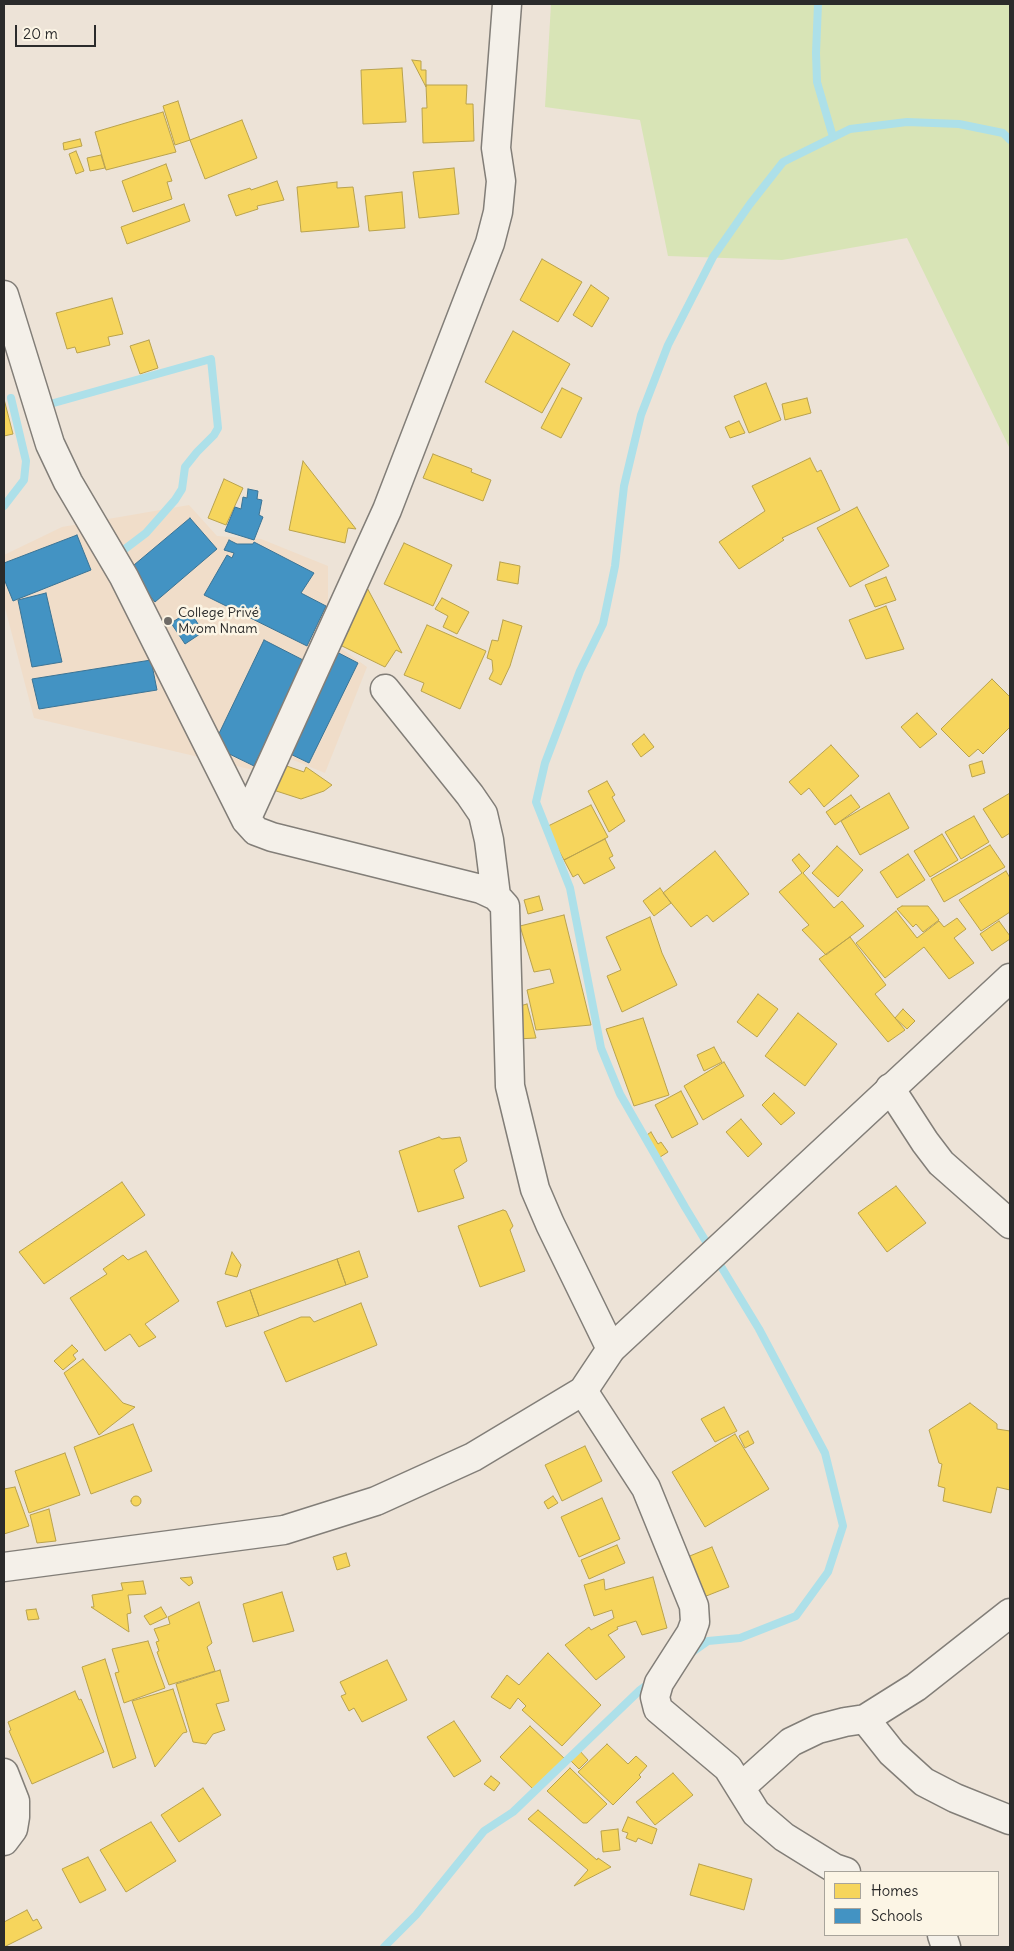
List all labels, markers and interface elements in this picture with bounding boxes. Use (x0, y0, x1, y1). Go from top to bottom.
scale bar (18, 15, 99, 47)
text: 20 m (23, 24, 58, 43)
place label: College Privé Mvom Nnam (178, 605, 259, 638)
marker: College Privé Mvom Nnam (162, 615, 174, 627)
legend (824, 1871, 999, 1936)
text: Homes (871, 1881, 918, 1900)
text: Schools (871, 1906, 923, 1925)

